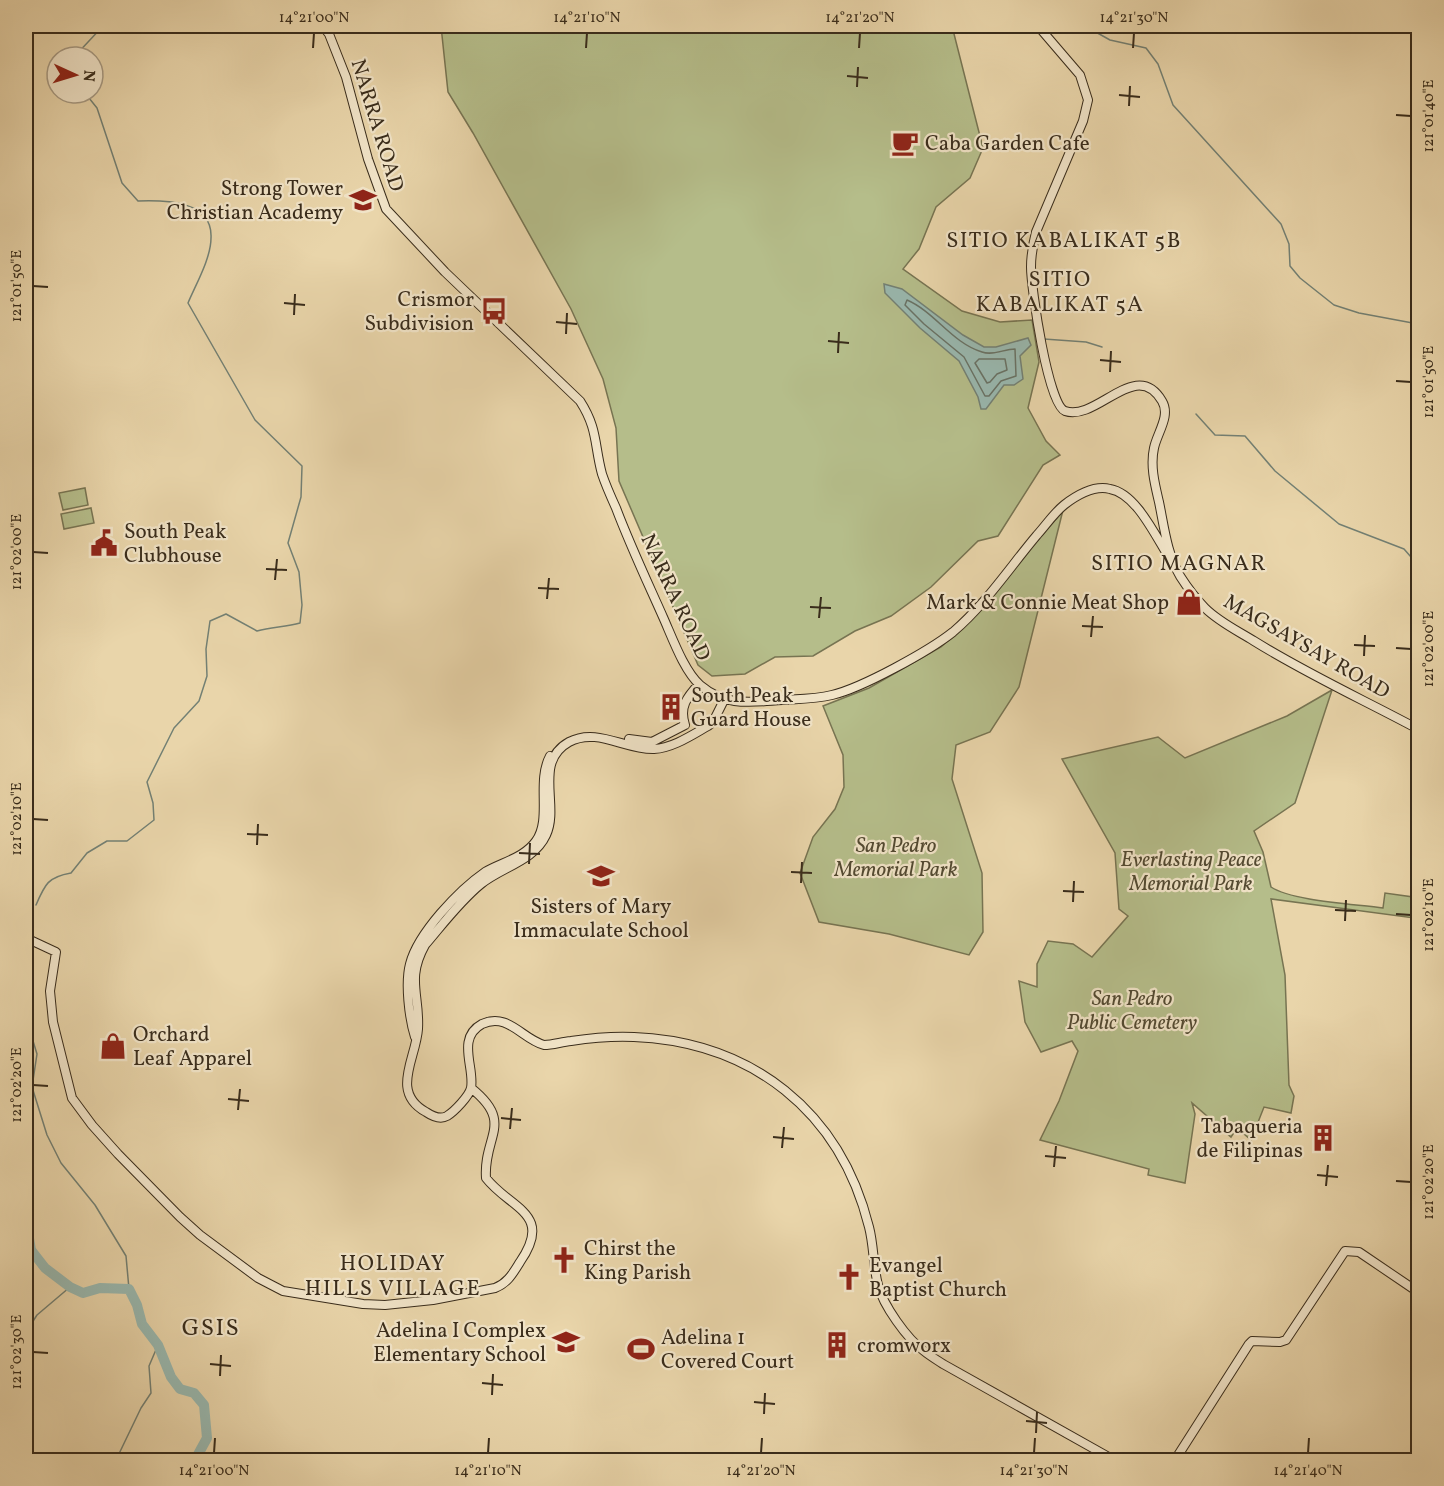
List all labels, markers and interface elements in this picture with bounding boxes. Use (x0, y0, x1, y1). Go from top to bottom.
text: 14°21'00"N (279, 8, 349, 29)
text: 14°21'10"N (553, 8, 621, 29)
text: 14°21'20"N (825, 8, 895, 29)
text: 14°21'30"N (1099, 8, 1169, 29)
north arrow (45, 45, 105, 105)
street label: NARRA ROAD (343, 56, 410, 195)
text: N (77, 69, 99, 83)
text: 121°01'40"E (1419, 79, 1440, 153)
cafe icon: Caba Garden Cafe (890, 128, 920, 158)
place label: Caba Garden Cafe (925, 130, 1090, 159)
place label: Strong Tower Christian Academy (167, 175, 344, 228)
school or university icon: Strong Tower Christian Academy (348, 185, 378, 215)
district label: SITIO KABALIKAT 5B (946, 226, 1182, 257)
text: 121°01'50"E (7, 250, 28, 322)
district label: SITIO KABALIKAT 5A (976, 265, 1144, 321)
place label: Crismor Subdivision (364, 286, 474, 339)
bus stop icon: Crismor Subdivision (479, 296, 509, 326)
text: 121°01'50"E (1419, 346, 1440, 418)
text: 121°02'00"E (7, 514, 28, 590)
place label: South Peak Clubhouse (124, 518, 227, 571)
public building icon: South Peak Clubhouse (89, 528, 119, 558)
street label: NARRA ROAD (633, 529, 717, 666)
district label: SITIO MAGNAR (1091, 549, 1267, 580)
shop icon: Mark & Connie Meat Shop (1174, 587, 1204, 617)
street label: MAGSAYSAY ROAD (1218, 588, 1395, 707)
place label: Mark & Connie Meat Shop (926, 589, 1169, 618)
text: 121°02'00"E (1419, 611, 1440, 687)
place label: South Peak Guard House (691, 682, 811, 735)
building icon: South Peak Guard House (656, 692, 686, 722)
text: 121°02'10"E (7, 782, 28, 856)
park label: San Pedro Memorial Park (834, 832, 958, 885)
park label: Everlasting Peace Memorial Park (1121, 846, 1262, 899)
school or university icon: Sisters of Mary Immaculate School (586, 861, 616, 891)
text: 121°02'10"E (1419, 878, 1440, 952)
place label: Sisters of Mary Immaculate School (513, 893, 689, 946)
park label: San Pedro Public Cemetery (1067, 985, 1198, 1038)
place label: Orchard Leaf Apparel (133, 1021, 252, 1074)
shop icon: Orchard Leaf Apparel (98, 1031, 128, 1061)
text: 121°02'20"E (7, 1047, 28, 1123)
place label: Tabaqueria de Filipinas (1197, 1113, 1303, 1166)
building icon: Tabaqueria de Filipinas (1308, 1123, 1338, 1153)
text: 121°02'20"E (1419, 1144, 1440, 1220)
place label: Chirst the King Parish (584, 1235, 691, 1288)
church icon: Chirst the King Parish (549, 1245, 579, 1275)
district label: HOLIDAY HILLS VILLAGE (305, 1249, 481, 1305)
place label: Evangel Baptist Church (869, 1252, 1007, 1305)
church icon: Evangel Baptist Church (834, 1262, 864, 1292)
district label: GSIS (182, 1312, 240, 1346)
text: 121°02'30"E (7, 1314, 28, 1390)
place label: Adelina I Complex Elementary School (373, 1317, 546, 1370)
place label: Adelina 1 Covered Court (661, 1324, 794, 1377)
school or university icon: Adelina I Complex Elementary School (551, 1327, 581, 1357)
building icon: cromworx (822, 1330, 852, 1360)
place label: cromworx (857, 1332, 951, 1361)
sports icon: Adelina 1 Covered Court (626, 1334, 656, 1364)
text: 14°21'00"N (179, 1461, 249, 1482)
text: 14°21'10"N (454, 1461, 522, 1482)
text: 14°21'20"N (726, 1461, 796, 1482)
text: 14°21'30"N (999, 1461, 1069, 1482)
text: 14°21'40"N (1273, 1461, 1343, 1482)

